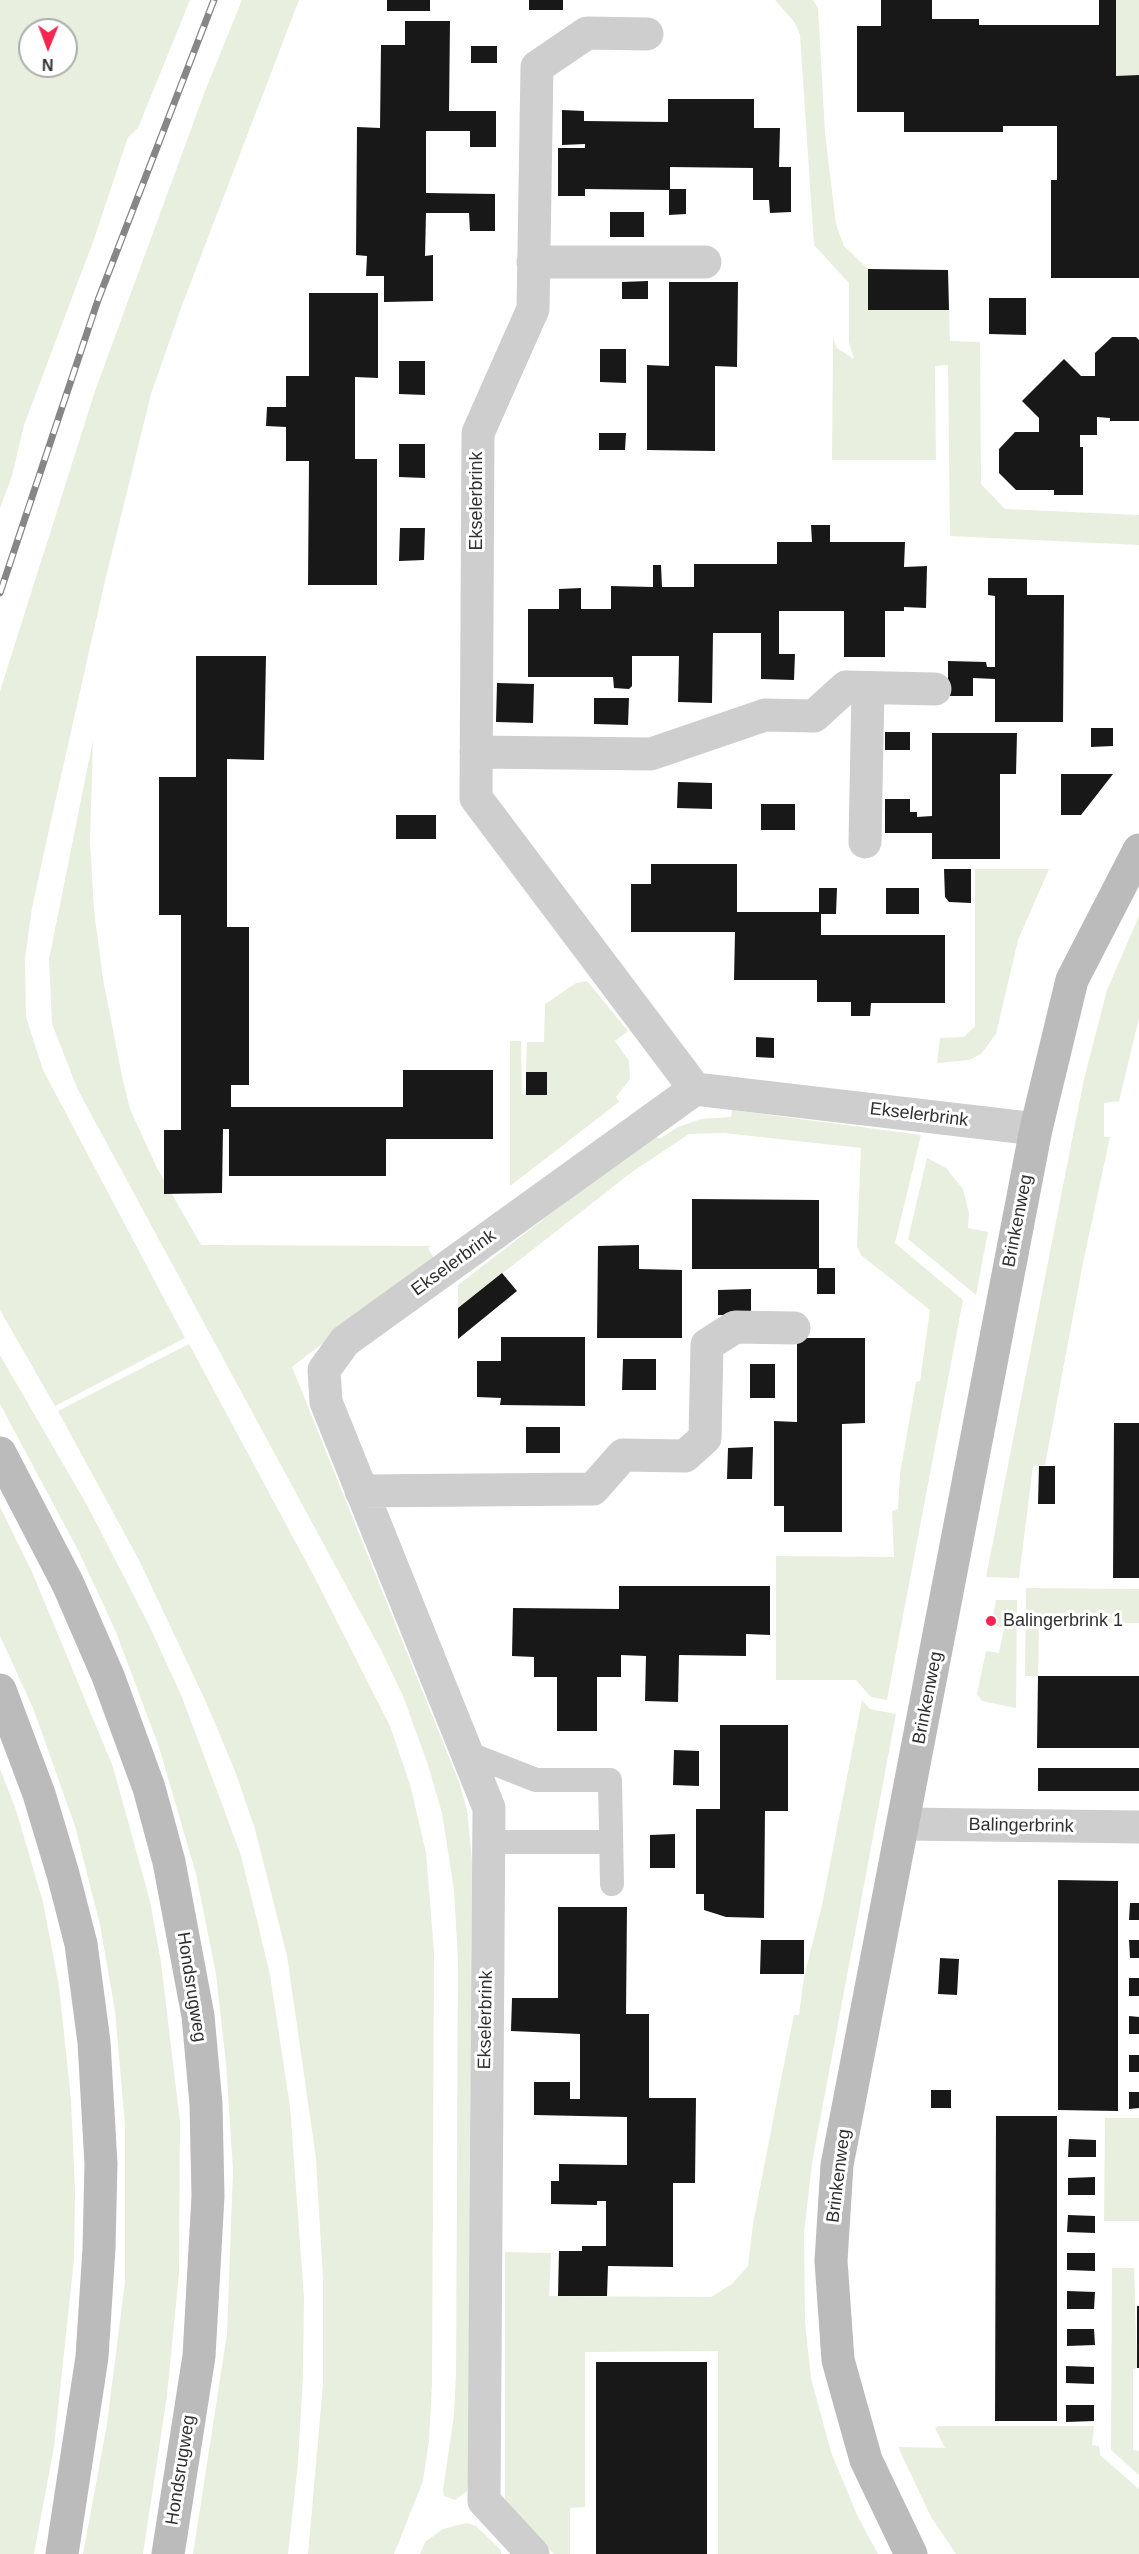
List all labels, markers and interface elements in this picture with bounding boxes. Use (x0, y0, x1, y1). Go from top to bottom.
north arrow (18, 18, 78, 78)
text: N (42, 56, 54, 73)
street label: Ekselerbrink (466, 451, 488, 551)
street label: Ekselerbrink (869, 1098, 969, 1132)
street label: Brinkenweg (998, 1173, 1038, 1269)
street label: Ekselerbrink (408, 1225, 500, 1301)
place label: Balingerbrink 1 (1003, 1610, 1123, 1632)
marker: Balingerbrink 1 (984, 1614, 998, 1628)
street label: Brinkenweg (908, 1650, 948, 1746)
street label: Balingerbrink (968, 1814, 1074, 1838)
street label: Hondsrugweg (172, 1930, 210, 2044)
street label: Ekselerbrink (474, 1970, 498, 2070)
street label: Brinkenweg (823, 2128, 855, 2224)
street label: Hondsrugweg (162, 2413, 200, 2527)

